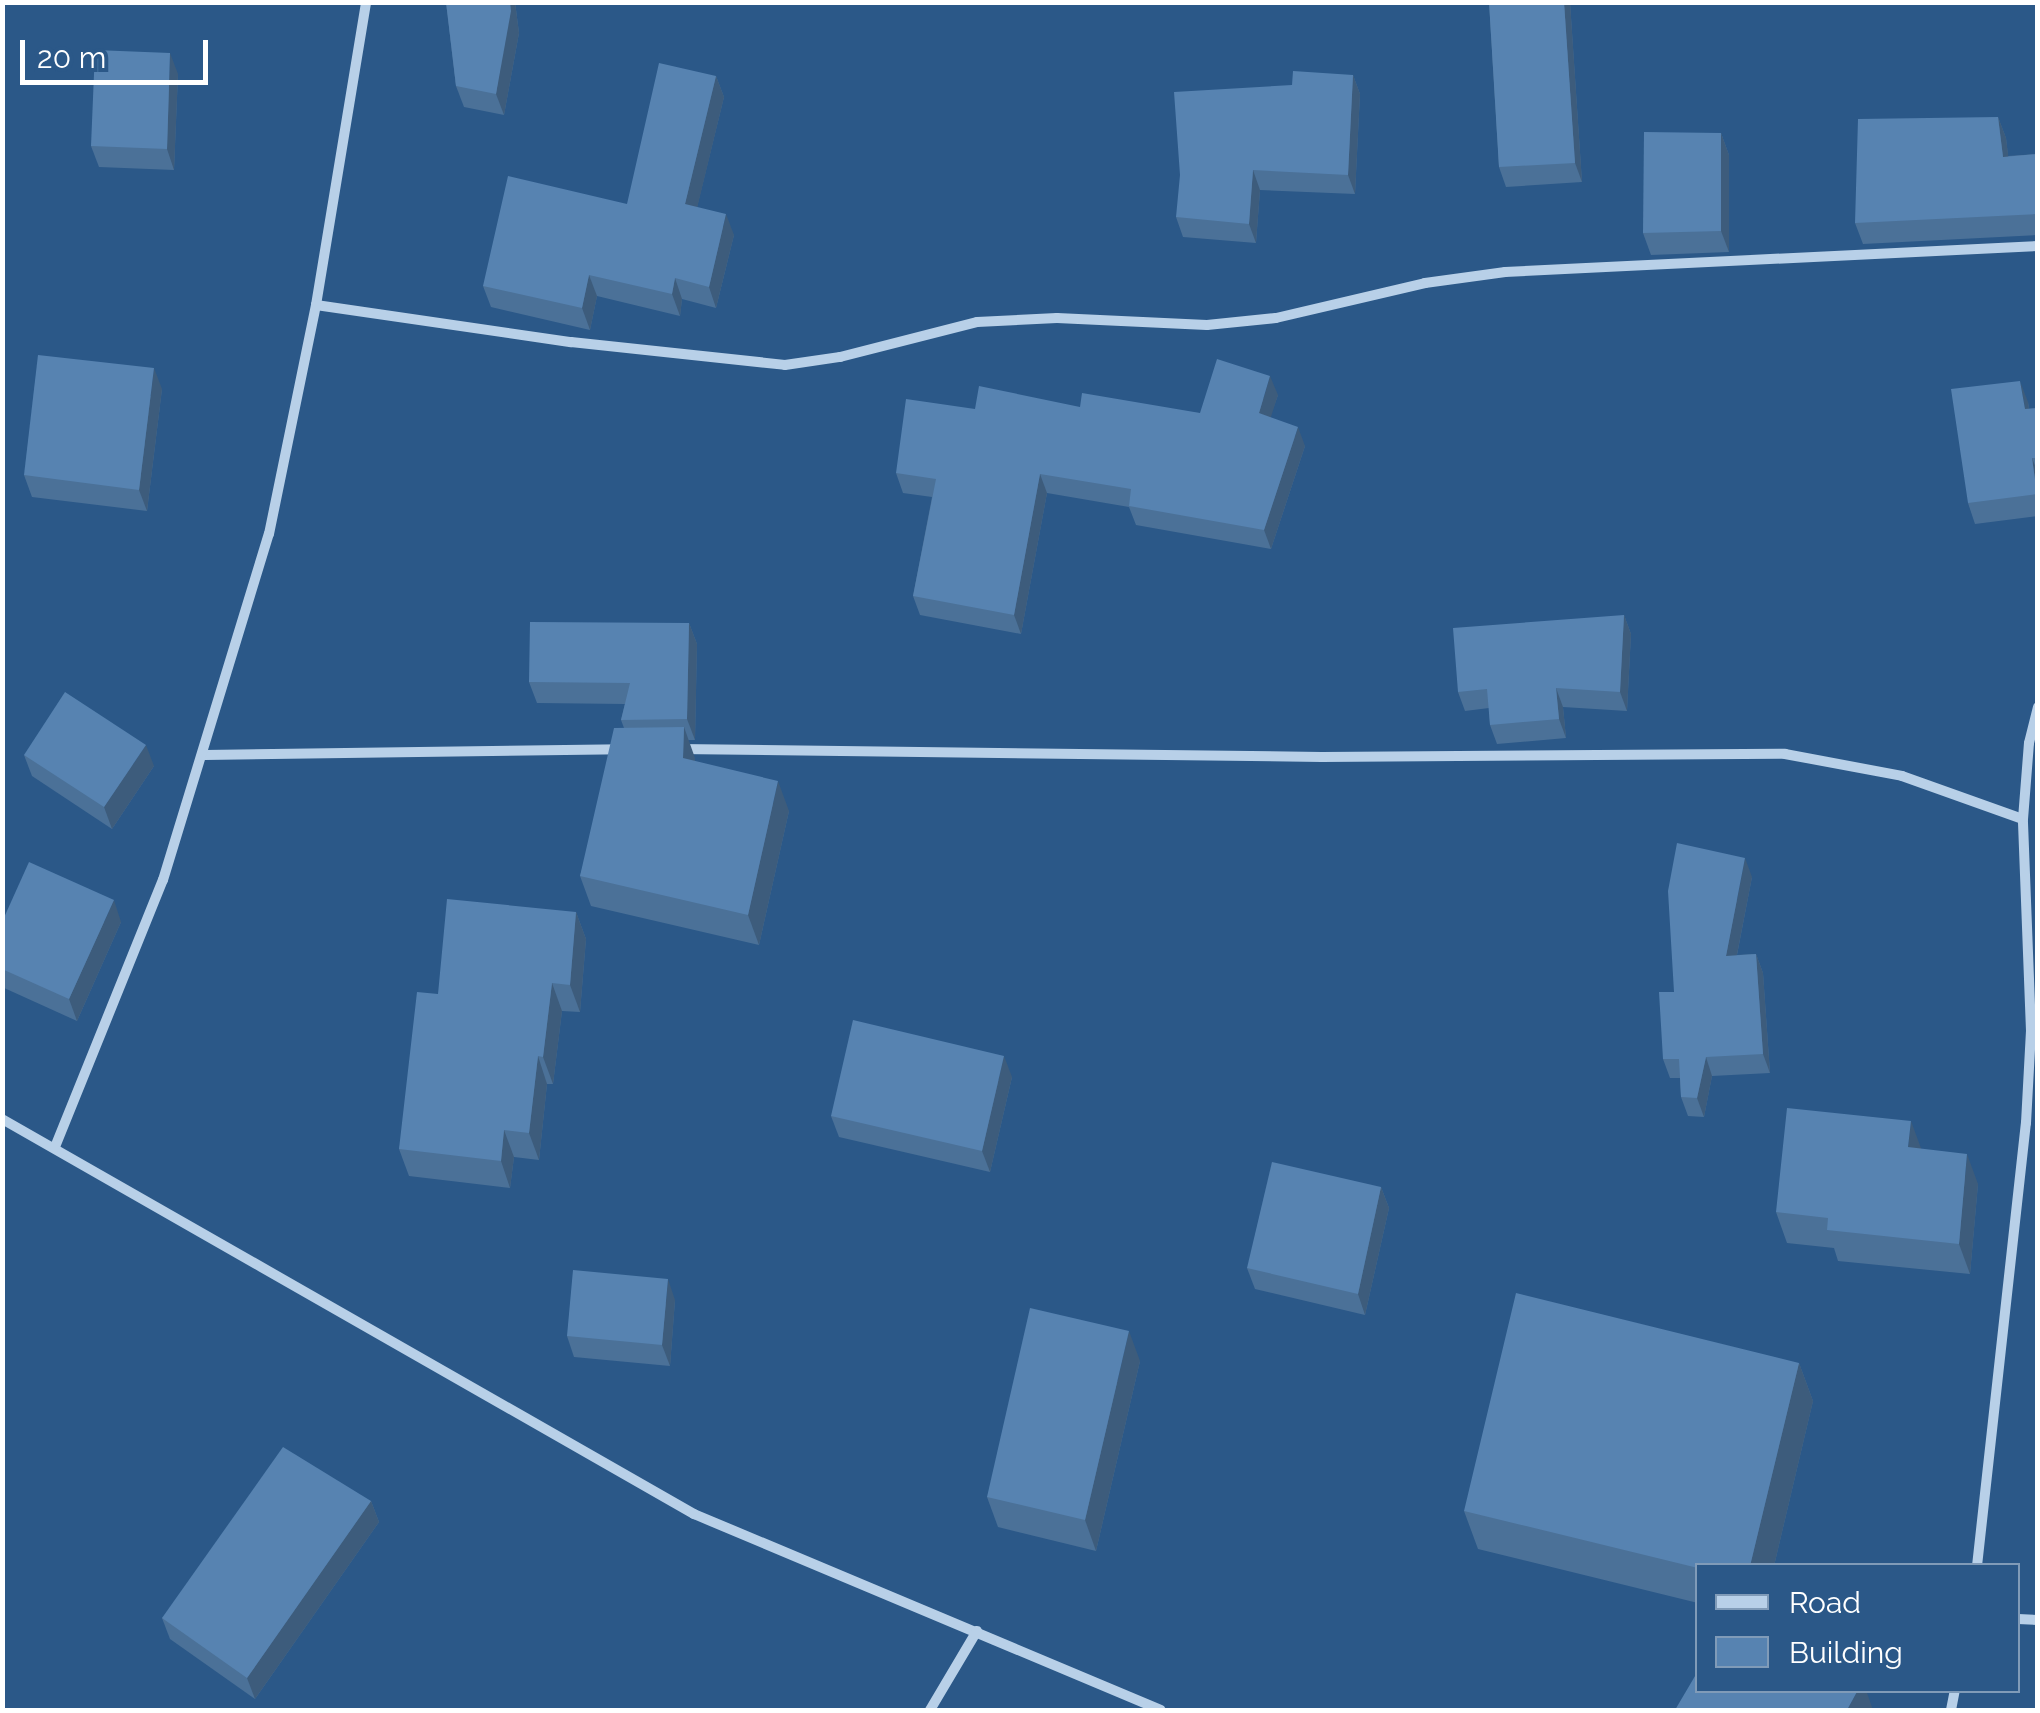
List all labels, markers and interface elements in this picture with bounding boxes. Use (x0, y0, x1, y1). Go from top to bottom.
scale bar (25, 20, 212, 82)
text: 20 m (37, 40, 106, 75)
legend (1695, 1563, 2020, 1693)
text: Road (1789, 1585, 1861, 1620)
text: Building (1789, 1635, 1903, 1670)

